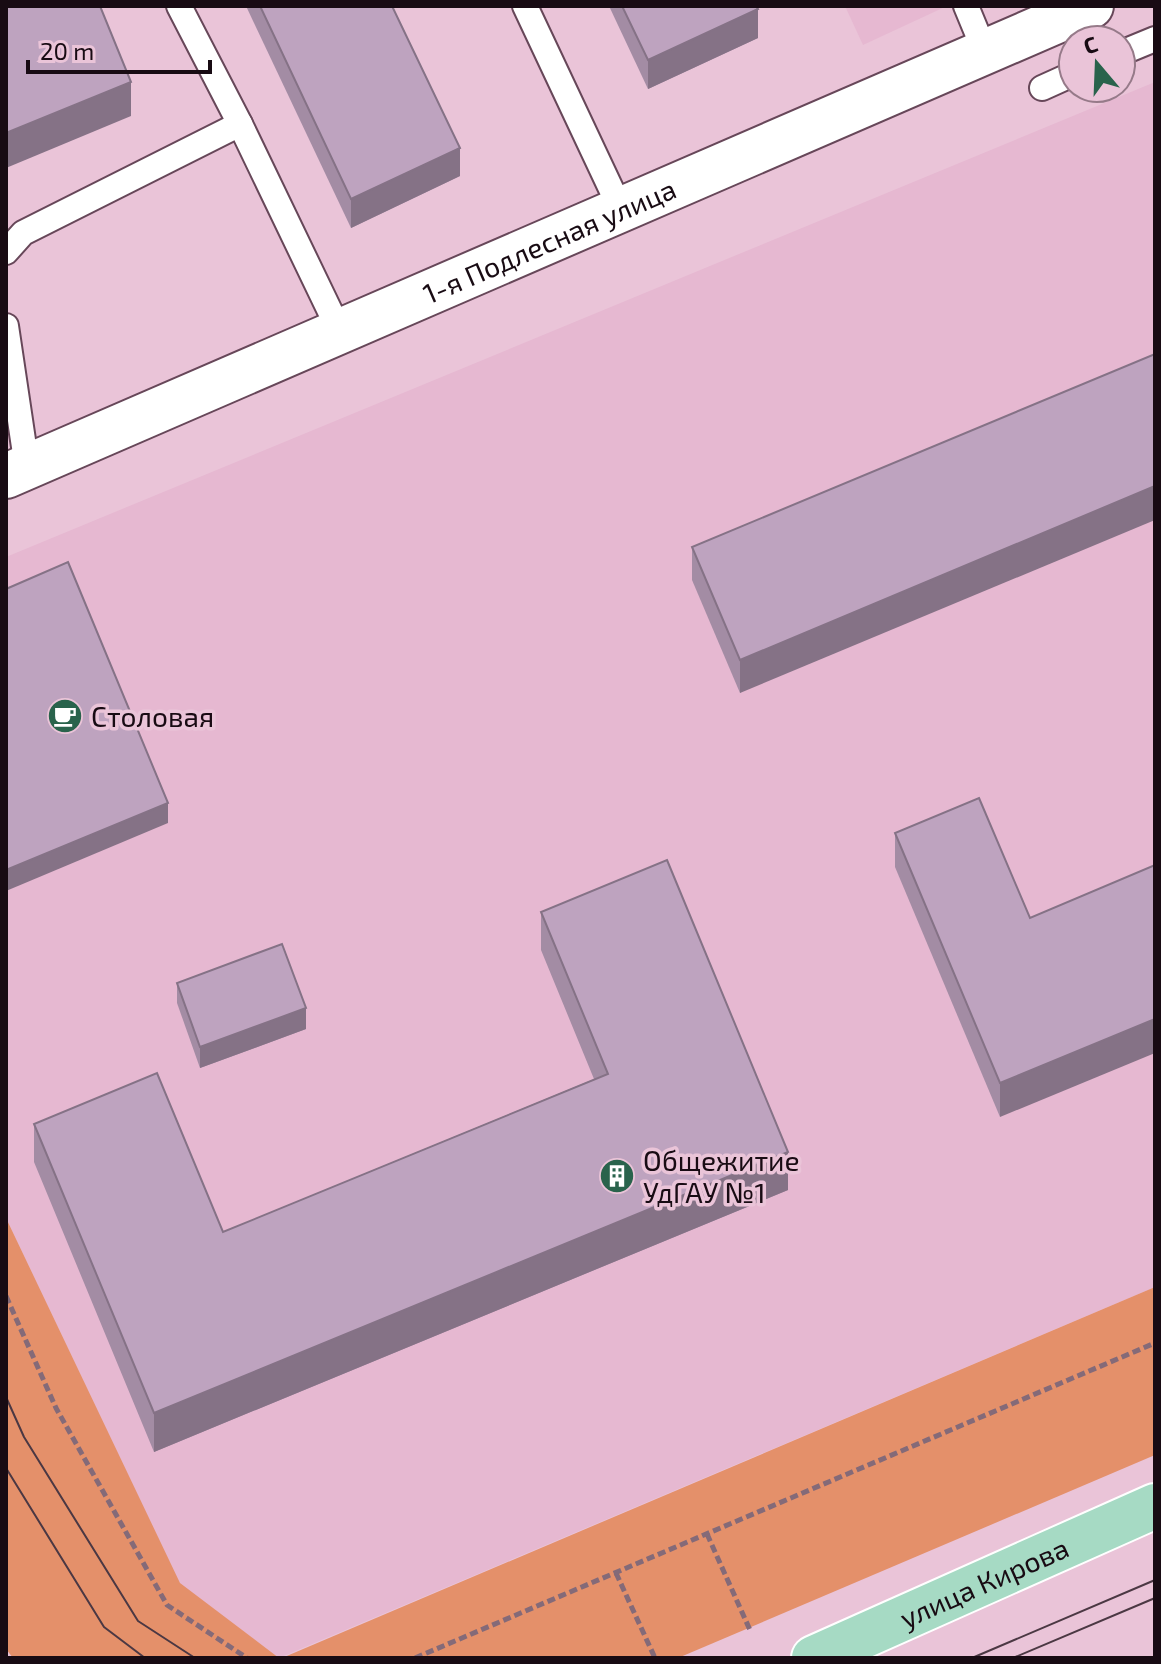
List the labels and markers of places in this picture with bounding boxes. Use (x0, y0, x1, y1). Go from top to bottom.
cafe icon: Столовая (46, 697, 84, 735)
place label: Столовая (91, 699, 214, 733)
place label: Общежитие УдГАУ №1 (643, 1143, 800, 1209)
building icon: Общежитие УдГАУ №1 (598, 1157, 636, 1195)

